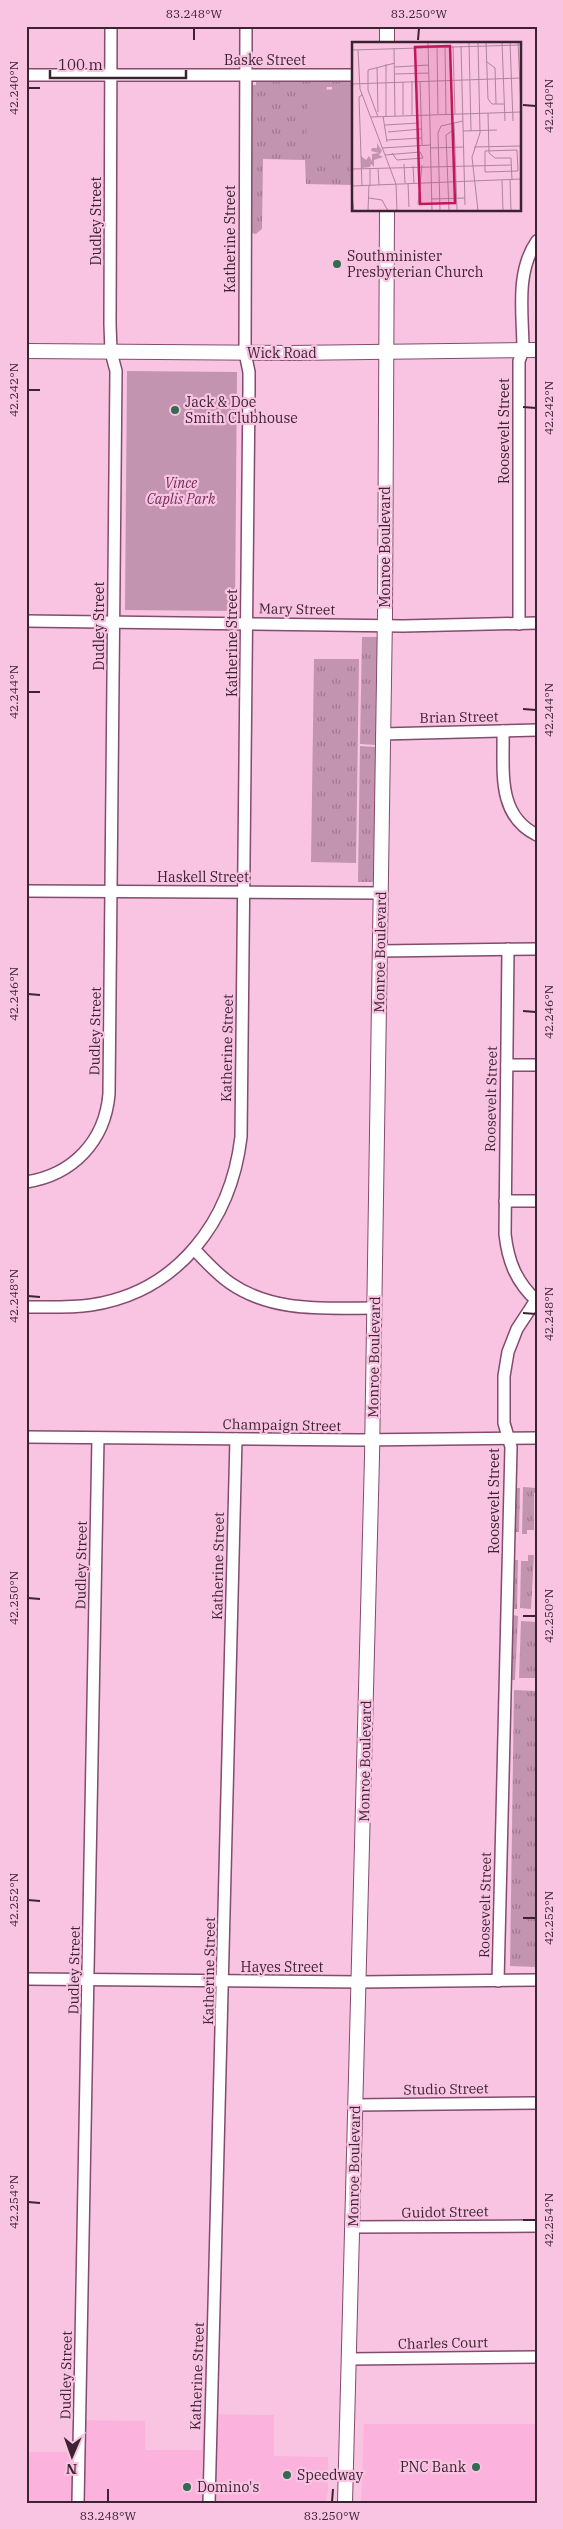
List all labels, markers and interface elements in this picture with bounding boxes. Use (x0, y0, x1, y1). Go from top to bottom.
text: 83.248°W (166, 6, 223, 21)
text: 83.250°W (391, 6, 448, 21)
inset map (352, 42, 520, 211)
scale bar (50, 48, 186, 80)
street label: Baske Street (224, 51, 306, 69)
text: 100 m (58, 55, 103, 74)
text: 42.240°N (6, 61, 21, 115)
text: 42.240°N (541, 79, 556, 133)
street label: Dudley Street (87, 177, 105, 265)
street label: Katherine Street (221, 185, 239, 293)
place label: Southminister Presbyterian Church (347, 247, 484, 281)
marker: Southminister Presbyterian Church (331, 258, 343, 270)
street label: Wick Road (247, 344, 317, 362)
text: 42.242°N (6, 363, 21, 417)
street label: Roosevelt Street (495, 378, 513, 484)
text: 42.242°N (541, 381, 556, 435)
place label: Jack & Doe Smith Clubhouse (185, 393, 298, 427)
marker: Jack & Doe Smith Clubhouse (169, 404, 181, 416)
park label: Vince Caplis Park (147, 474, 216, 508)
street label: Monroe Boulevard (376, 486, 394, 608)
street label: Dudley Street (90, 582, 108, 670)
street label: Katherine Street (223, 589, 241, 697)
street label: Mary Street (259, 599, 335, 619)
text: 42.244°N (6, 665, 21, 719)
text: 42.244°N (541, 683, 556, 737)
street label: Brian Street (419, 707, 499, 727)
street label: Haskell Street (157, 868, 249, 886)
street label: Monroe Boulevard (370, 891, 390, 1013)
text: 42.246°N (6, 967, 21, 1021)
text: 42.246°N (541, 985, 556, 1039)
street label: Dudley Street (85, 986, 105, 1076)
street label: Katherine Street (217, 994, 237, 1102)
street label: Roosevelt Street (481, 1046, 501, 1152)
text: 42.248°N (6, 1269, 21, 1323)
text: 42.248°N (541, 1287, 556, 1341)
street label: Monroe Boulevard (364, 1296, 384, 1418)
street label: Champaign Street (222, 1415, 342, 1435)
street label: Roosevelt Street (485, 1448, 503, 1554)
street label: Katherine Street (208, 1512, 228, 1620)
street label: Dudley Street (71, 1520, 91, 1610)
text: 42.250°N (6, 1571, 21, 1625)
text: 42.250°N (541, 1589, 556, 1643)
street label: Monroe Boulevard (355, 1700, 375, 1822)
street label: Roosevelt Street (475, 1852, 495, 1958)
text: 42.252°N (6, 1873, 21, 1927)
text: 42.252°N (541, 1891, 556, 1945)
street label: Katherine Street (199, 1917, 219, 2025)
street label: Dudley Street (64, 1925, 84, 2015)
street label: Hayes Street (241, 1958, 323, 1976)
street label: Studio Street (403, 2079, 489, 2099)
street label: Monroe Boulevard (344, 2105, 364, 2227)
text: 42.254°N (6, 2175, 21, 2229)
text: 42.254°N (541, 2193, 556, 2247)
street label: Guidot Street (401, 2202, 489, 2222)
street label: Katherine Street (186, 2322, 208, 2430)
street label: Dudley Street (56, 2330, 76, 2420)
street label: Charles Court (398, 2333, 488, 2353)
north arrow (48, 2432, 98, 2482)
place label: PNC Bank (400, 2458, 467, 2476)
text: N (66, 2460, 77, 2478)
marker: PNC Bank (470, 2461, 482, 2473)
place label: Speedway (297, 2466, 364, 2484)
marker: Speedway (281, 2469, 293, 2481)
place label: Domino's (197, 2478, 259, 2496)
marker: Domino's (181, 2481, 193, 2493)
text: 83.248°W (80, 2508, 137, 2523)
text: 83.250°W (304, 2508, 361, 2523)

